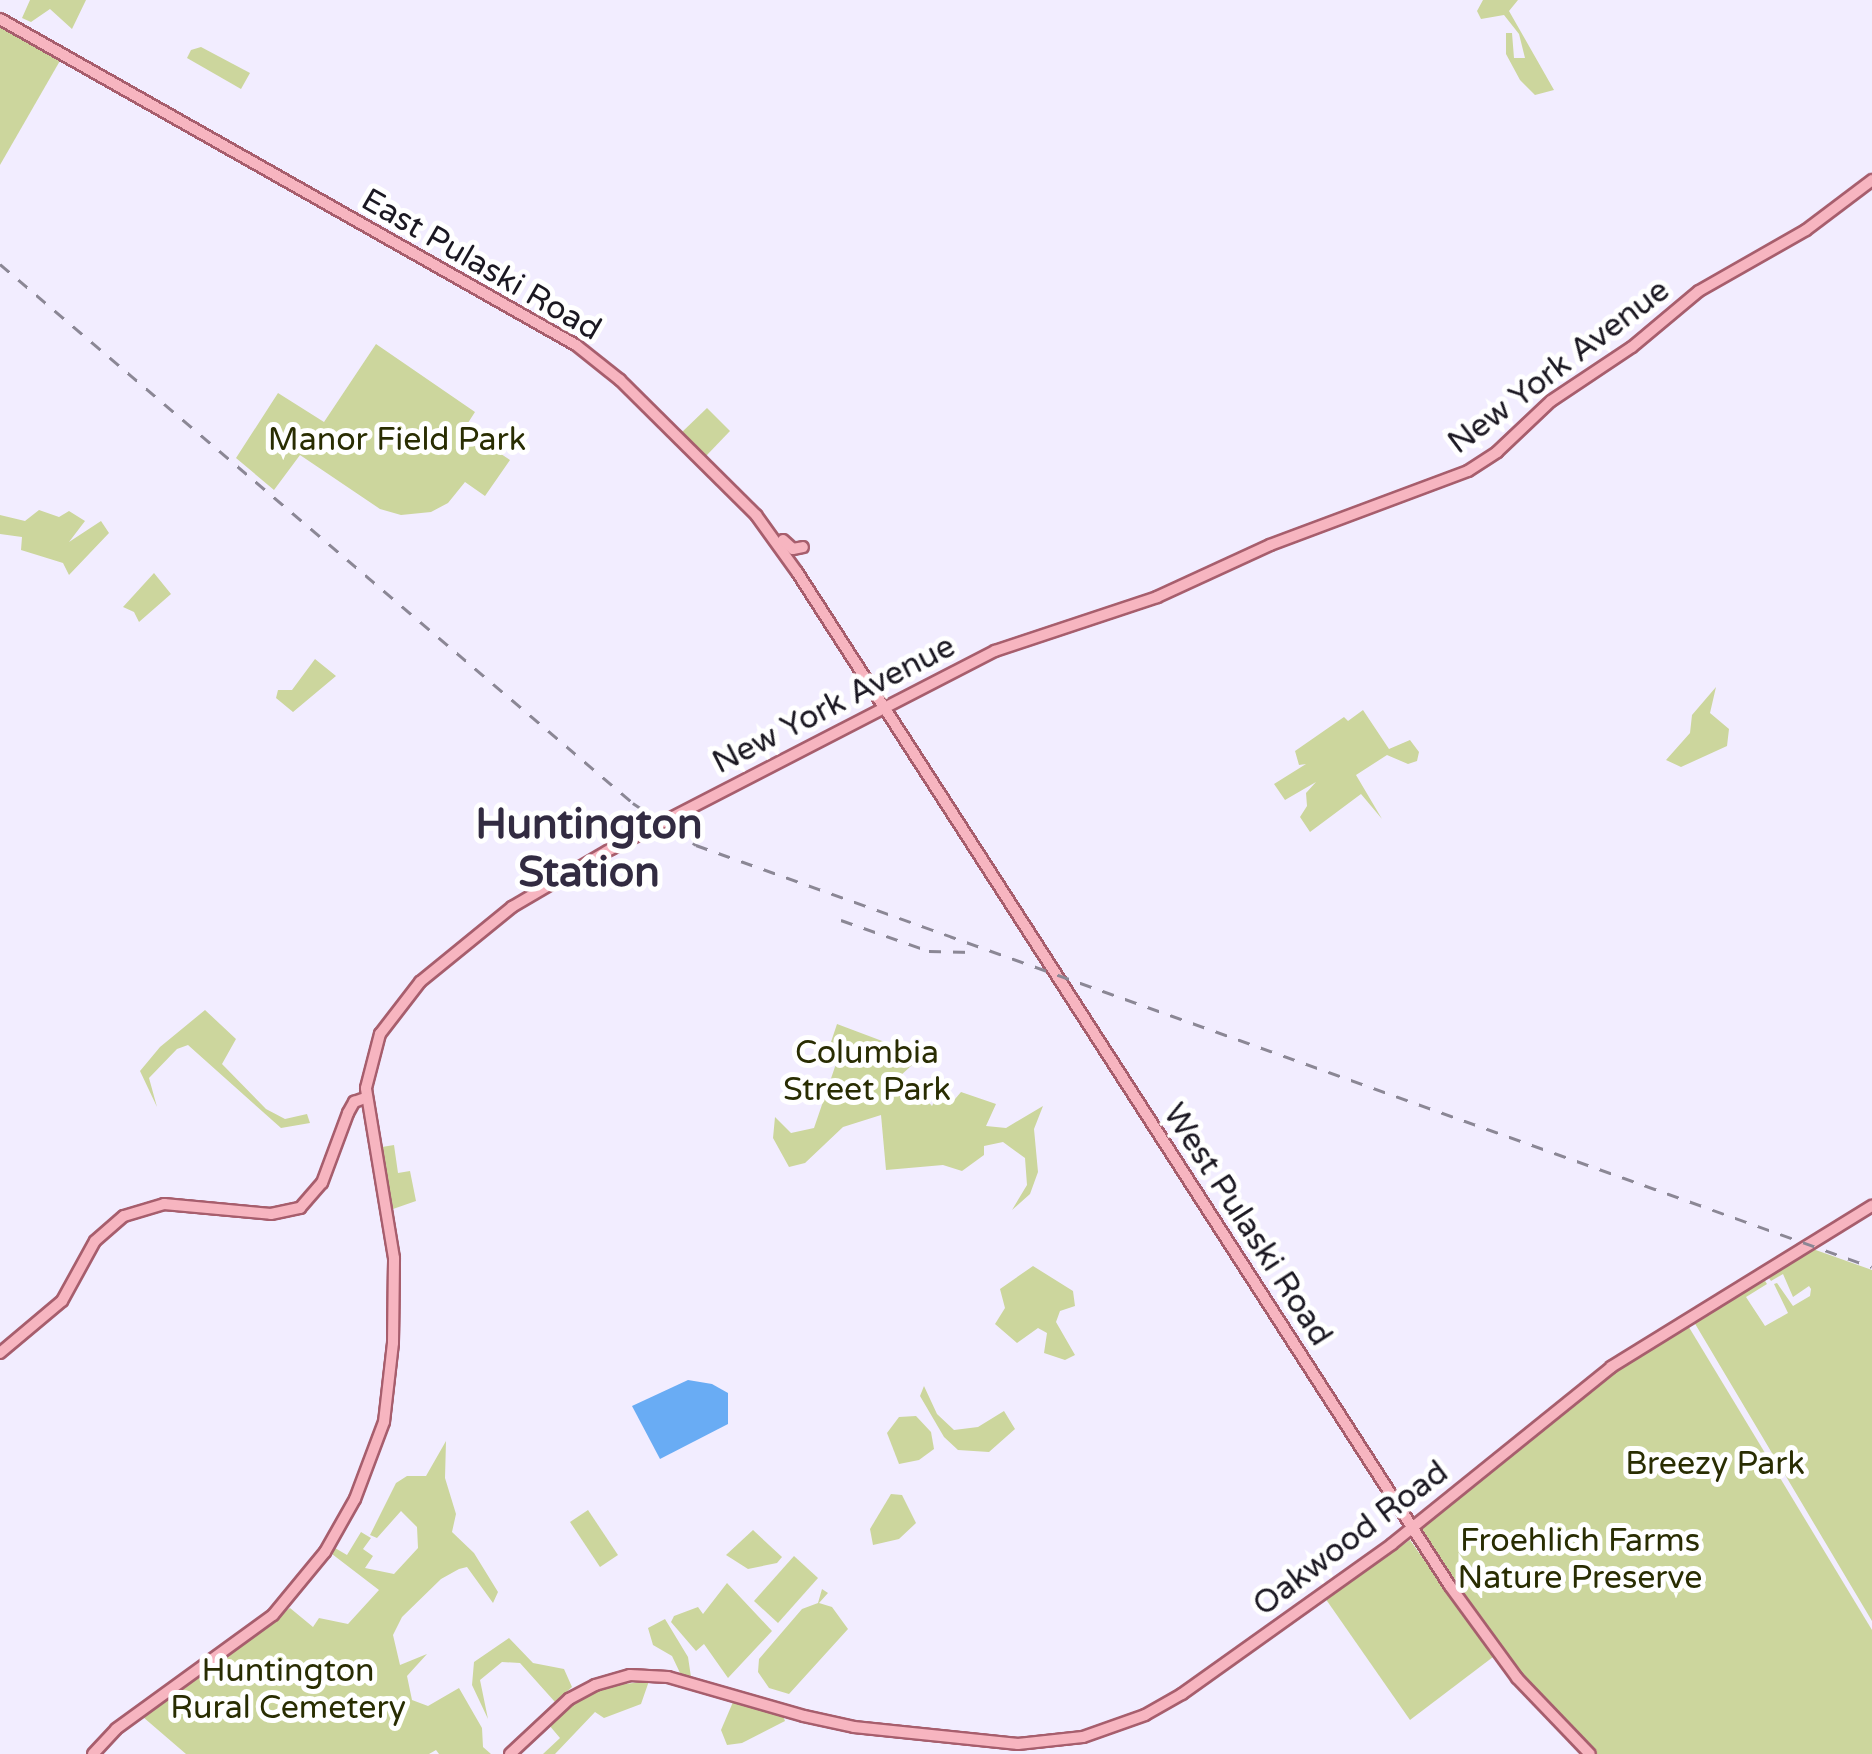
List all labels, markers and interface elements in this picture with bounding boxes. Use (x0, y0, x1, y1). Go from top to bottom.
street label: East Pulaski Road (354, 181, 608, 349)
street label: New York Avenue (1441, 271, 1677, 463)
park label: Manor Field Park (268, 421, 526, 459)
street label: New York Avenue (706, 627, 962, 783)
district label: Huntington Station (475, 800, 703, 898)
park label: Columbia Street Park (783, 1035, 951, 1110)
street label: West Pulaski Road (1154, 1097, 1340, 1353)
park label: Breezy Park (1625, 1445, 1805, 1483)
street label: Oakwood Road (1246, 1453, 1456, 1625)
park label: Froehlich Farms Nature Preserve (1458, 1523, 1702, 1598)
park label: Huntington Rural Cemetery (170, 1653, 406, 1728)

